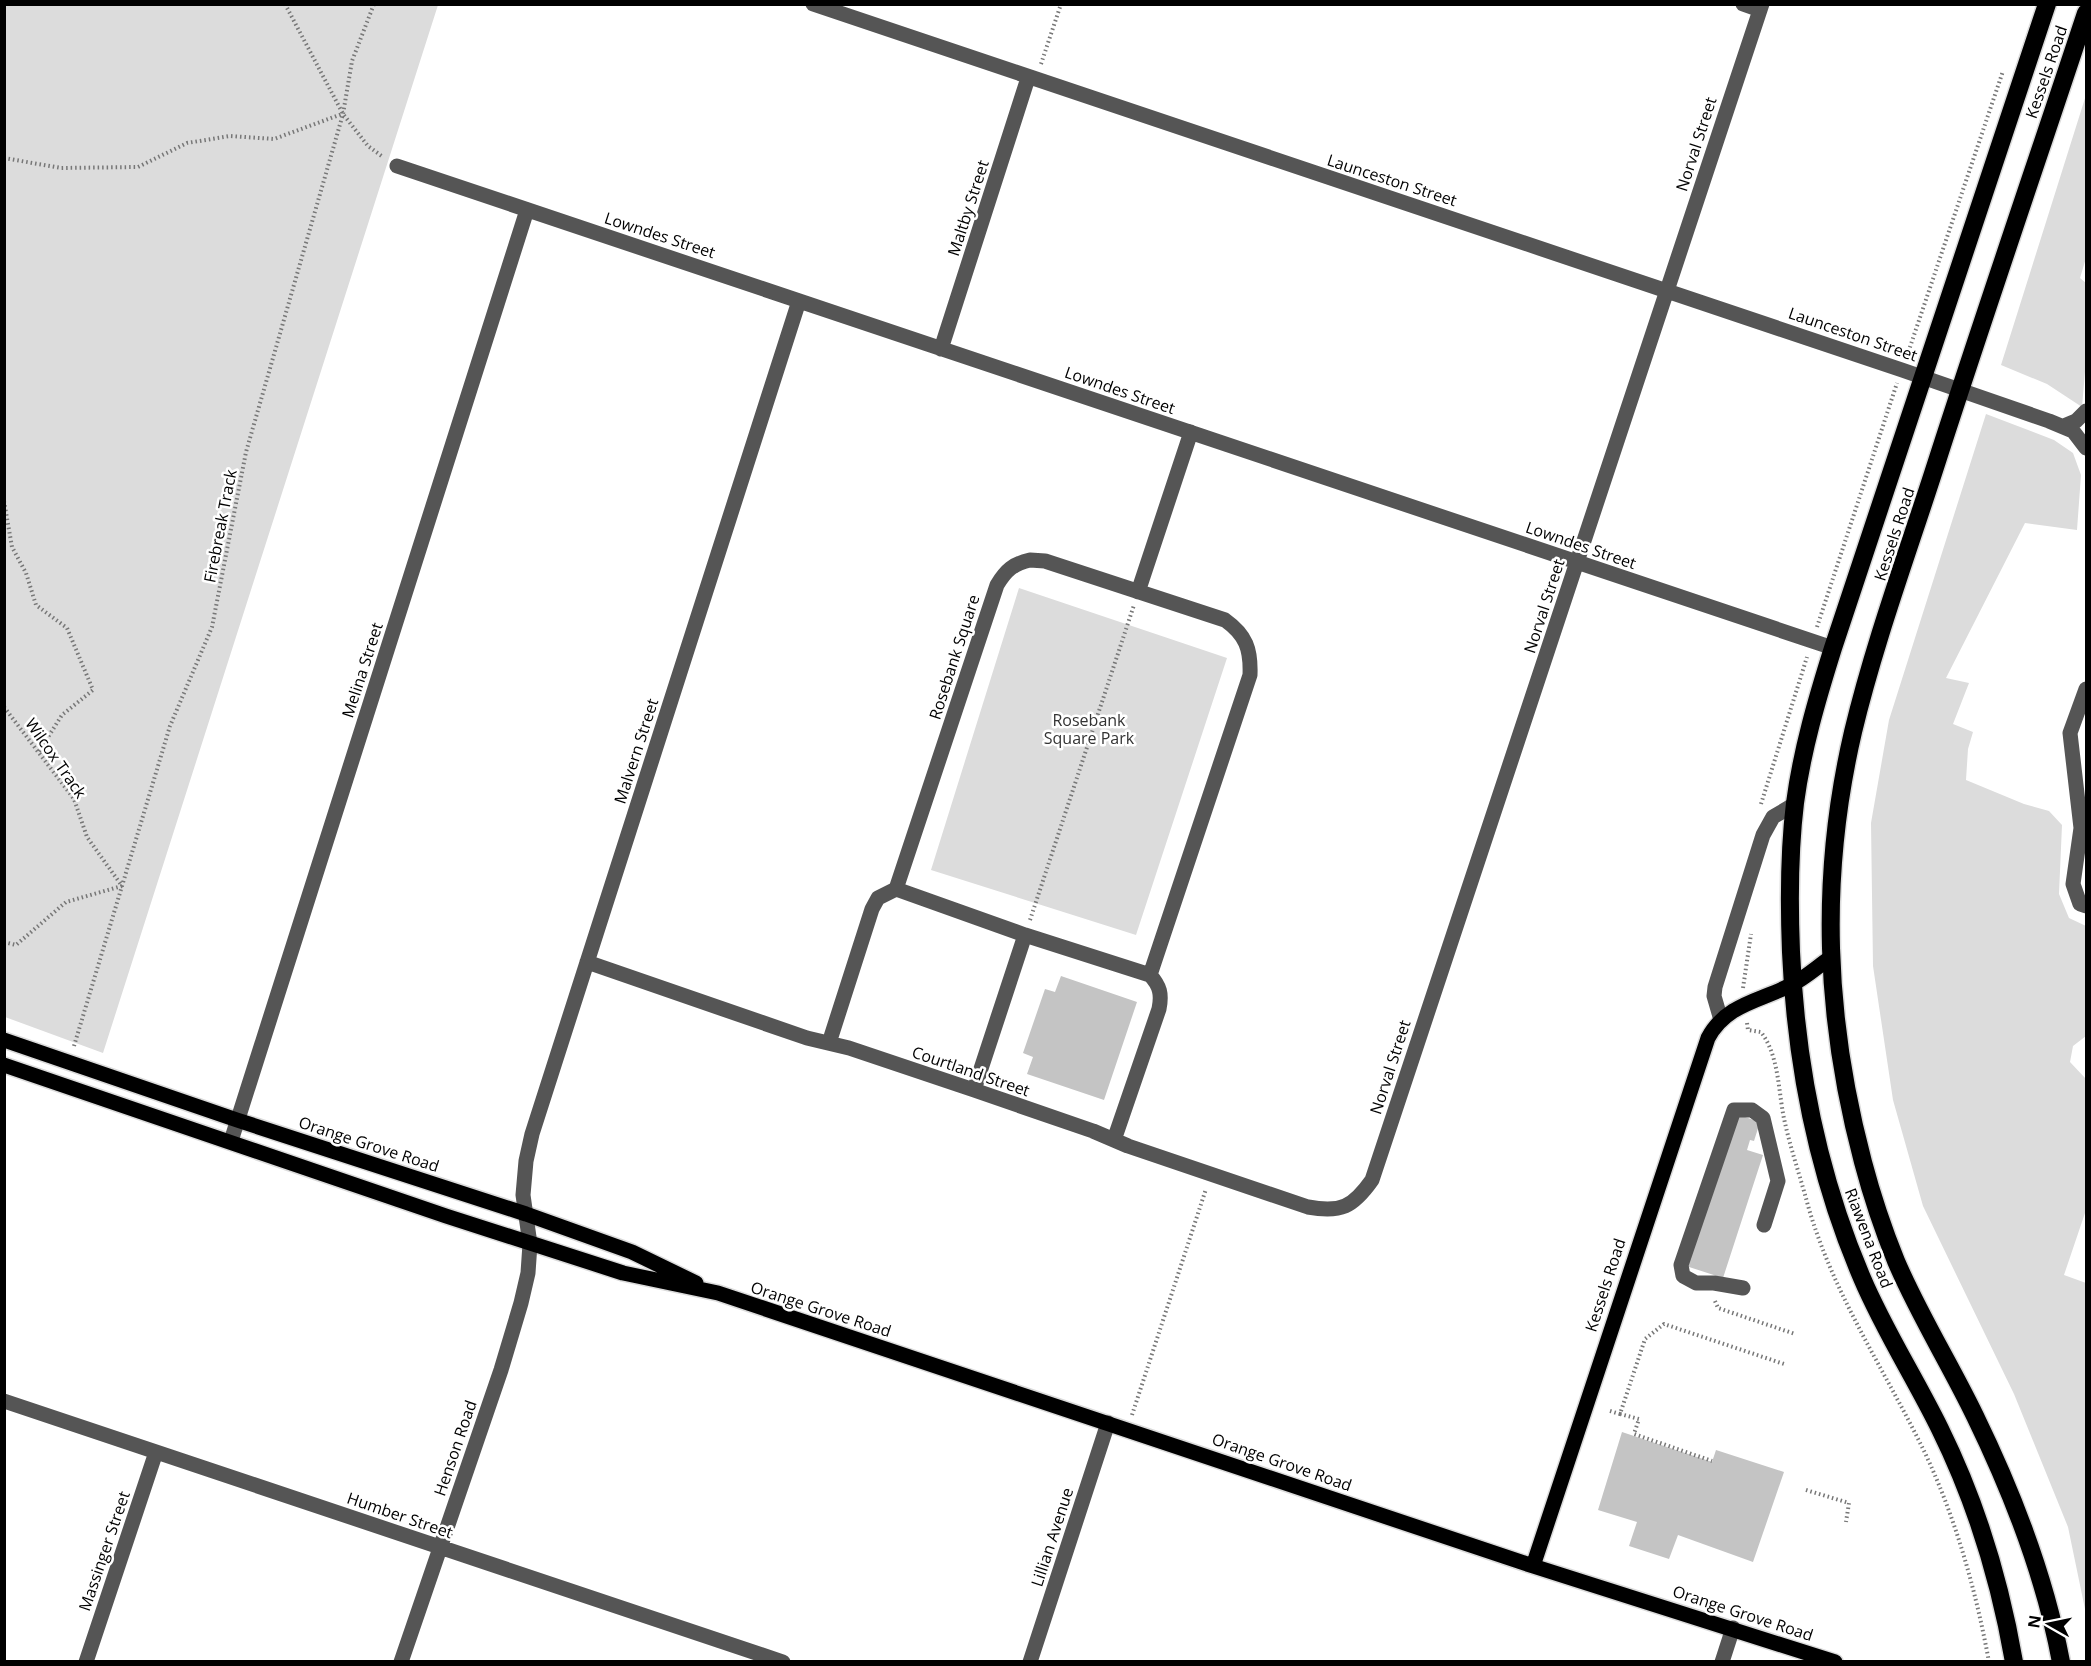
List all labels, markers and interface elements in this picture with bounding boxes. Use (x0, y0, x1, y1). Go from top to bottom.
street label: Kessels Road (2020, 23, 2072, 121)
street label: Norval Street (1670, 94, 1722, 194)
street label: Launceston Street (1324, 149, 1460, 211)
street label: Maltby Street (942, 157, 994, 259)
street label: Lowndes Street (602, 207, 719, 263)
street label: Launceston Street (1786, 302, 1921, 366)
street label: Lowndes Street (1062, 361, 1178, 419)
street label: Firebreak Track (198, 467, 242, 584)
street label: Kessels Road (1869, 484, 1919, 584)
street label: Lowndes Street (1523, 516, 1639, 574)
street label: Norval Street (1518, 556, 1570, 656)
street label: Rosebank Square (923, 592, 985, 722)
street label: Melina Street (336, 619, 388, 720)
street label: Malvern Street (609, 695, 663, 806)
park label: Rosebank Square Park (1044, 709, 1135, 749)
street label: Wilcox Track (20, 714, 92, 803)
street label: Norval Street (1364, 1017, 1416, 1117)
street label: Courtland Street (909, 1041, 1033, 1102)
street label: Orange Grove Road (296, 1111, 442, 1177)
street label: Riawena Road (1840, 1185, 1898, 1291)
street label: Kessels Road (1580, 1235, 1630, 1335)
street label: Orange Grove Road (748, 1276, 894, 1342)
street label: Henson Road (428, 1397, 482, 1499)
street label: Orange Grove Road (1209, 1428, 1355, 1496)
street label: Lillian Avenue (1026, 1485, 1078, 1589)
street label: Humber Street (344, 1487, 456, 1543)
street label: Massinger Street (73, 1488, 135, 1614)
street label: Orange Grove Road (1670, 1580, 1816, 1646)
north arrow (2019, 1594, 2079, 1654)
text: N (2022, 1614, 2046, 1630)

